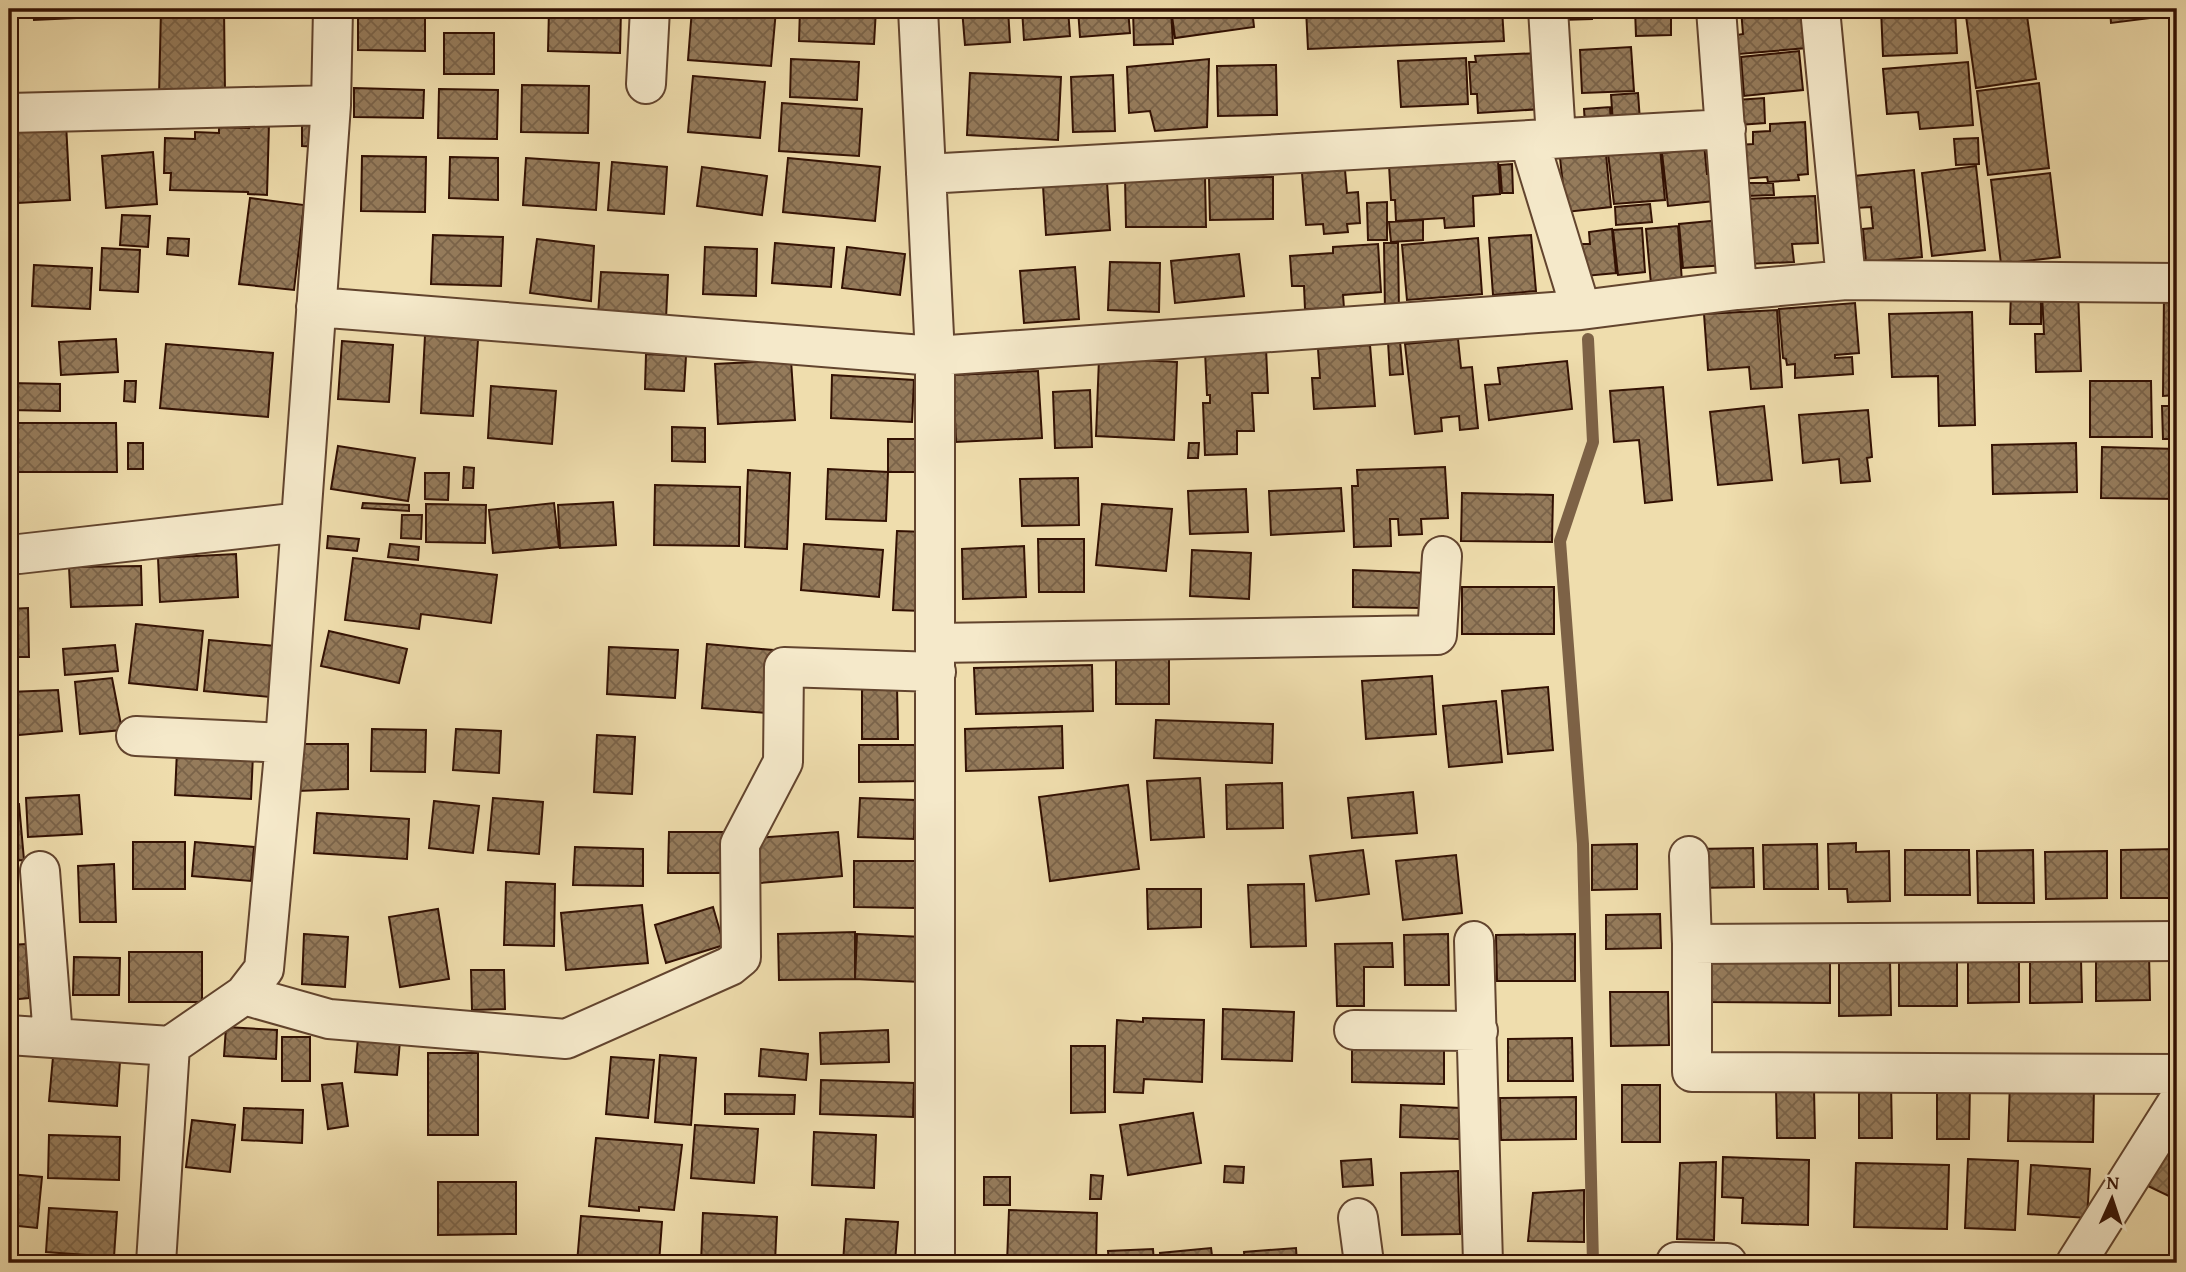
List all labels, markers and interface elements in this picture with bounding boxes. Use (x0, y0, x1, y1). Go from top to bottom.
north arrow (2078, 1164, 2148, 1234)
text: N (2106, 1168, 2120, 1196)

